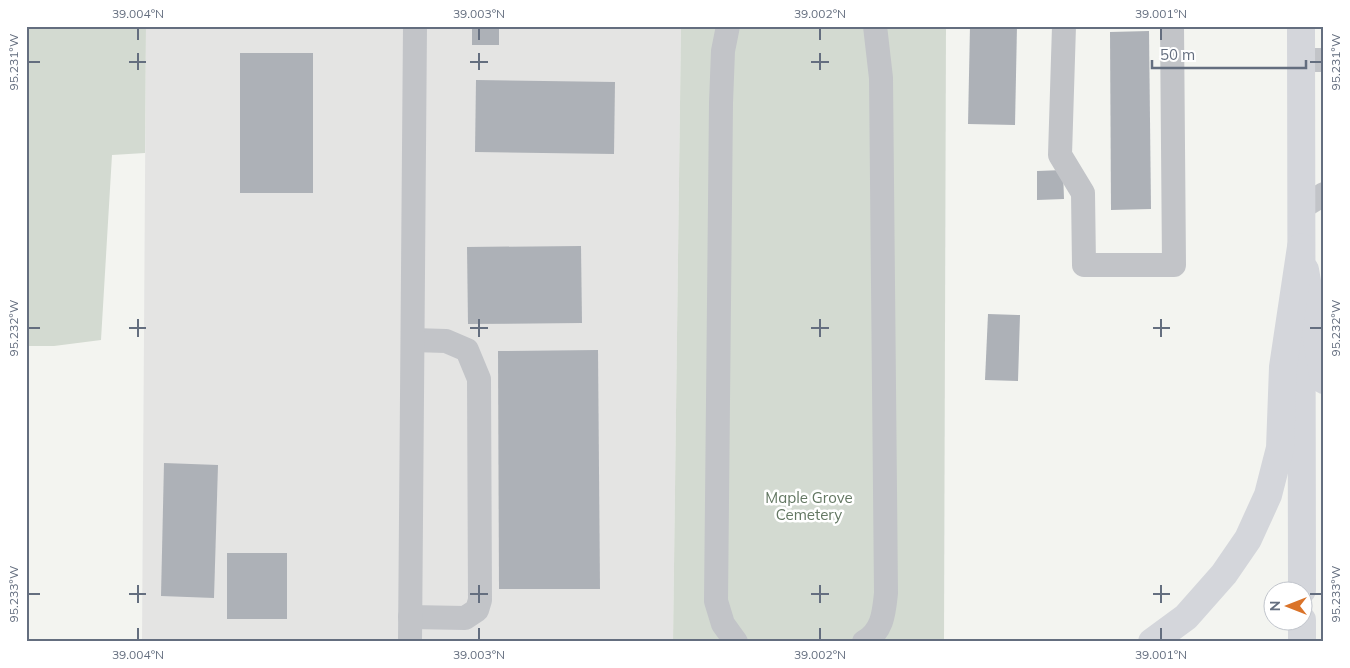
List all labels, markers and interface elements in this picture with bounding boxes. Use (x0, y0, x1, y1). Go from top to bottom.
text: 39.004°N (112, 6, 164, 21)
text: 39.003°N (453, 6, 505, 21)
text: 39.002°N (794, 6, 846, 21)
text: 39.001°N (1135, 6, 1187, 21)
text: 95.231°W (6, 34, 21, 90)
text: 95.231°W (1328, 34, 1343, 90)
scale bar (1152, 38, 1306, 70)
text: 50 m (1160, 45, 1195, 64)
text: 95.232°W (6, 300, 21, 356)
text: 95.232°W (1328, 300, 1343, 356)
park label: Maple Grove Cemetery (765, 488, 853, 524)
text: 95.233°W (6, 566, 21, 622)
text: 95.233°W (1328, 566, 1343, 622)
north arrow (1262, 580, 1312, 630)
text: N (1266, 601, 1284, 611)
text: 39.004°N (112, 647, 164, 662)
text: 39.003°N (453, 647, 505, 662)
text: 39.002°N (794, 647, 846, 662)
text: 39.001°N (1135, 647, 1187, 662)

